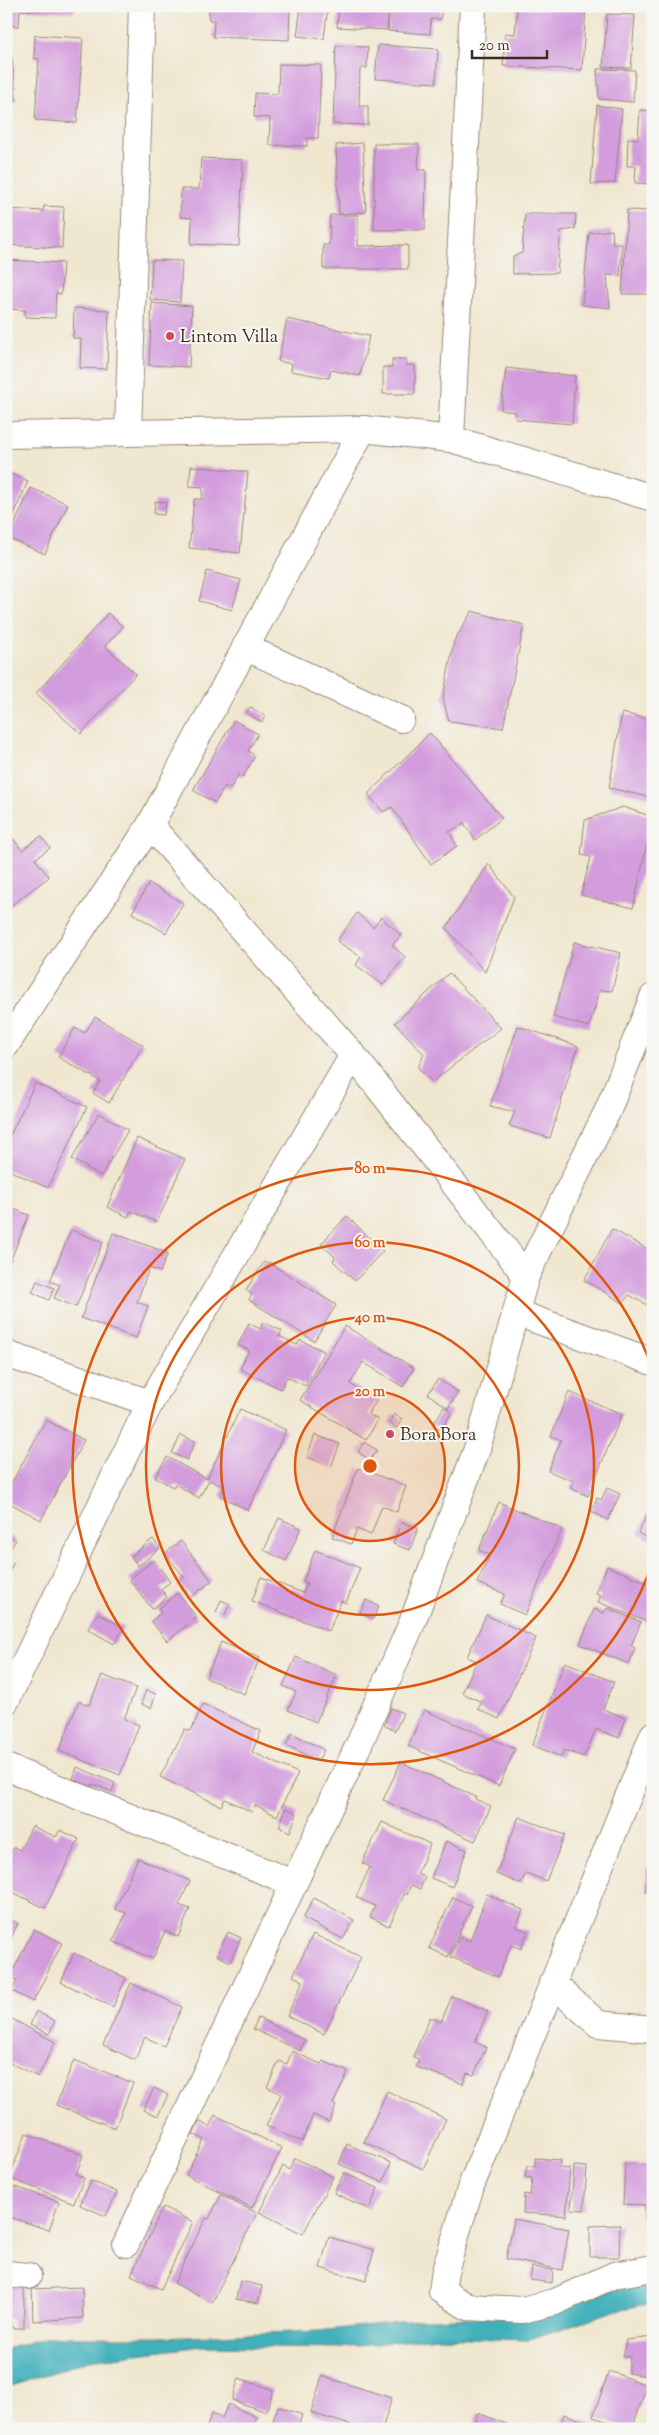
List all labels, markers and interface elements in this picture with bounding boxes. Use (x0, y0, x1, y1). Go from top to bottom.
scale bar (472, 28, 546, 60)
text: 20 m (479, 36, 510, 57)
place label: Lintom Villa (180, 325, 278, 351)
marker: Lintom Villa (164, 330, 176, 342)
text: 80 m (354, 1159, 386, 1180)
text: 60 m (355, 1233, 386, 1254)
text: 40 m (354, 1308, 386, 1329)
text: 20 m (355, 1382, 386, 1403)
place label: Bora Bora (400, 1423, 476, 1449)
marker: Bora Bora (384, 1428, 396, 1440)
centre of rings (361, 1457, 379, 1475)

